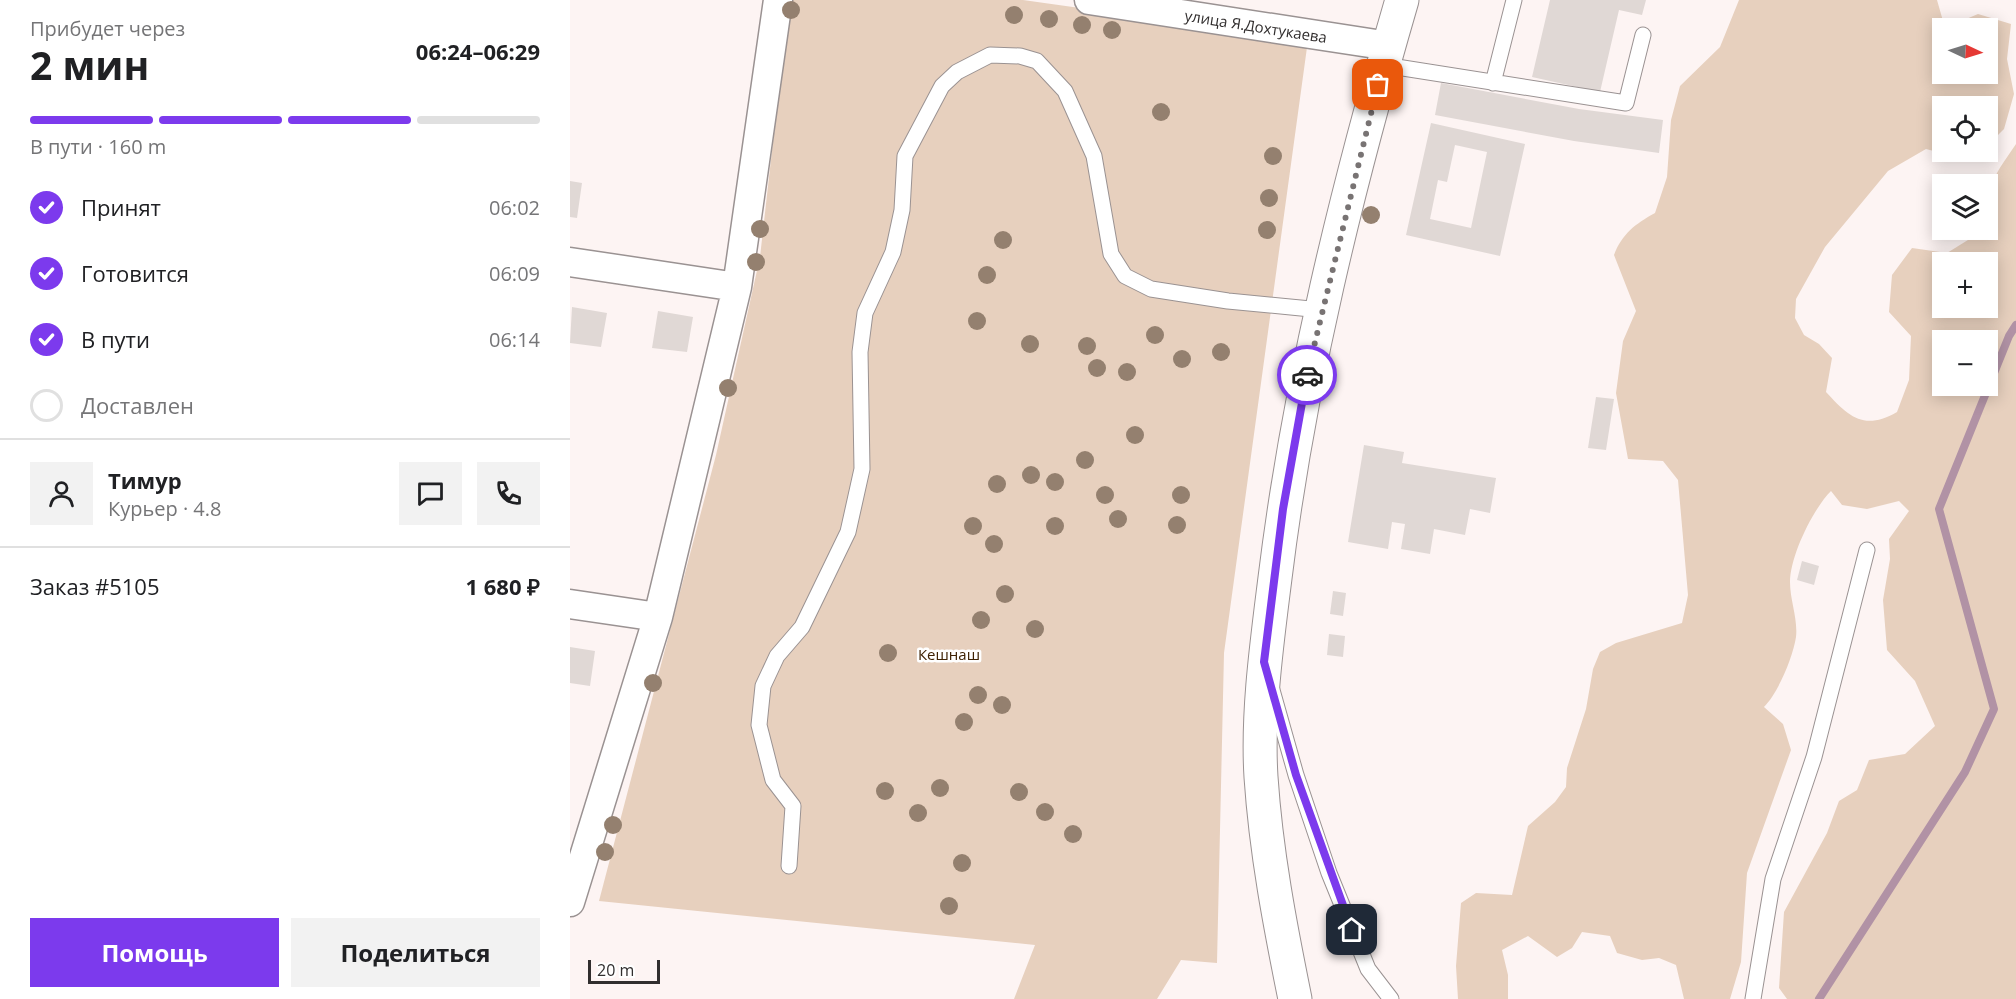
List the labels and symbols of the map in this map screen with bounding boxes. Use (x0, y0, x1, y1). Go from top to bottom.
street label: улица Я.Дохтукаева (1183, 5, 1329, 47)
north arrow (1932, 18, 1998, 84)
pin (1352, 59, 1403, 110)
courier (1277, 345, 1337, 405)
park label: Кешнаш (918, 644, 980, 664)
pin (1326, 904, 1377, 955)
scale bar (588, 957, 660, 984)

